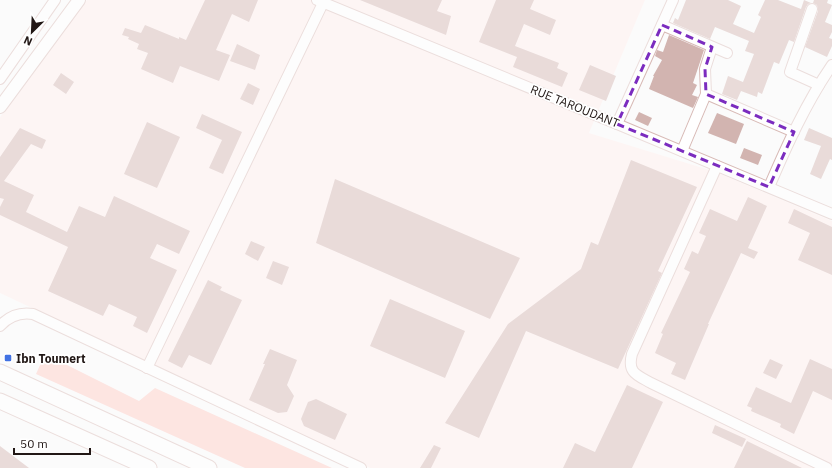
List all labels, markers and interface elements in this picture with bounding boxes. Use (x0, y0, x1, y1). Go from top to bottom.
north arrow (12, 12, 52, 52)
text: N (21, 33, 34, 49)
street label: RUE TAROUDANT (528, 81, 622, 131)
place label: Ibn Toumert (16, 351, 86, 366)
marker: Ibn Toumert (3, 353, 13, 363)
scale bar (14, 430, 90, 456)
text: 50 m (20, 436, 48, 451)

